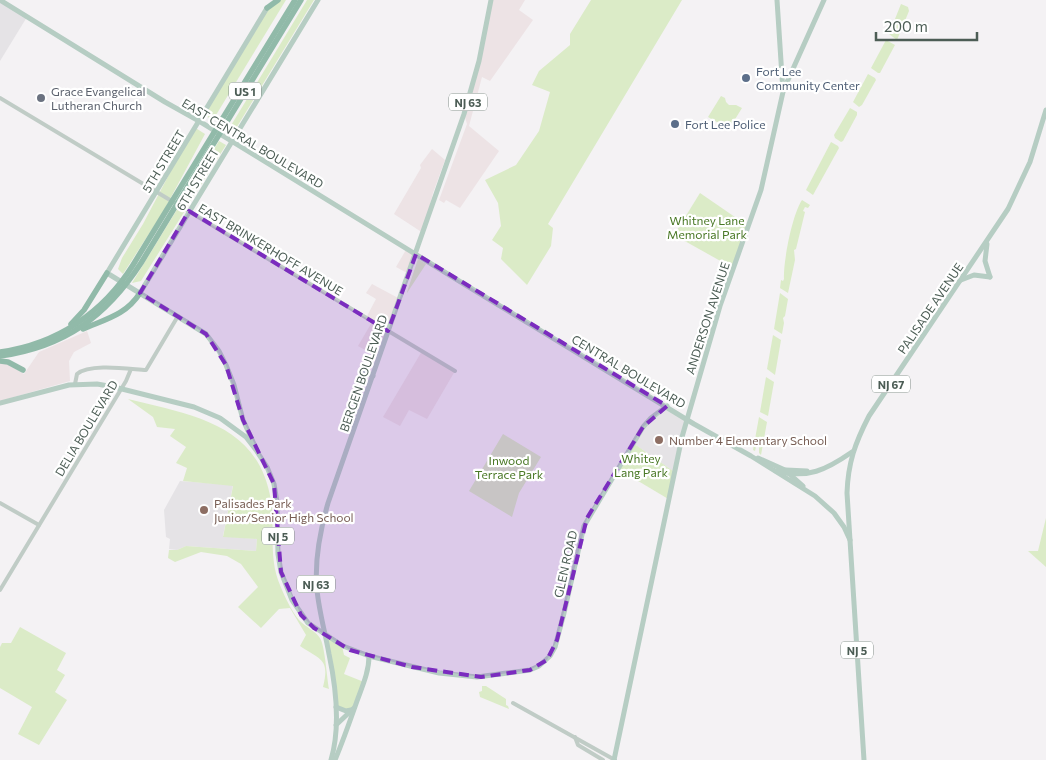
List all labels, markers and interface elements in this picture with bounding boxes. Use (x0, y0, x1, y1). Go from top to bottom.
scale bar (876, 10, 977, 42)
text: 200 m (884, 17, 928, 35)
place label: Fort Lee Community Center (756, 64, 860, 92)
marker: Fort Lee Community Center (740, 72, 752, 84)
road number: US 1 (229, 82, 261, 100)
place label: Grace Evangelical Lutheran Church (51, 84, 146, 112)
marker: Grace Evangelical Lutheran Church (35, 92, 47, 104)
road number: NJ 63 (449, 94, 487, 110)
street label: EAST CENTRAL BOULEVARD (180, 95, 326, 191)
place label: Fort Lee Police (685, 117, 766, 131)
marker: Fort Lee Police (669, 118, 681, 130)
street label: 5TH STREET (139, 127, 187, 195)
street label: 6TH STREET (173, 145, 221, 213)
street label: EAST BRINKERHOFF AVENUE (196, 200, 346, 298)
park label: Whitney Lane Memorial Park (667, 213, 748, 241)
street label: ANDERSON AVENUE (682, 260, 732, 376)
street label: PALISADE AVENUE (894, 260, 966, 356)
street label: BERGEN BOULEVARD (336, 313, 390, 433)
street label: CENTRAL BOULEVARD (570, 331, 689, 411)
road number: NJ 67 (872, 376, 910, 392)
street label: DELIA BOULEVARD (52, 377, 120, 479)
place label: Number 4 Elementary School (669, 433, 827, 447)
marker: Number 4 Elementary School (653, 434, 665, 446)
park label: Whitey Lang Park (614, 451, 668, 479)
park label: Inwood Terrace Park (475, 453, 544, 481)
place label: Palisades Park Junior/Senior High School (214, 496, 354, 525)
marker: Palisades Park Junior/Senior High School (198, 504, 210, 516)
road number: NJ 5 (262, 528, 294, 544)
street label: GLEN ROAD (550, 529, 580, 599)
road number: NJ 63 (297, 576, 335, 592)
road number: NJ 5 (841, 642, 873, 658)

